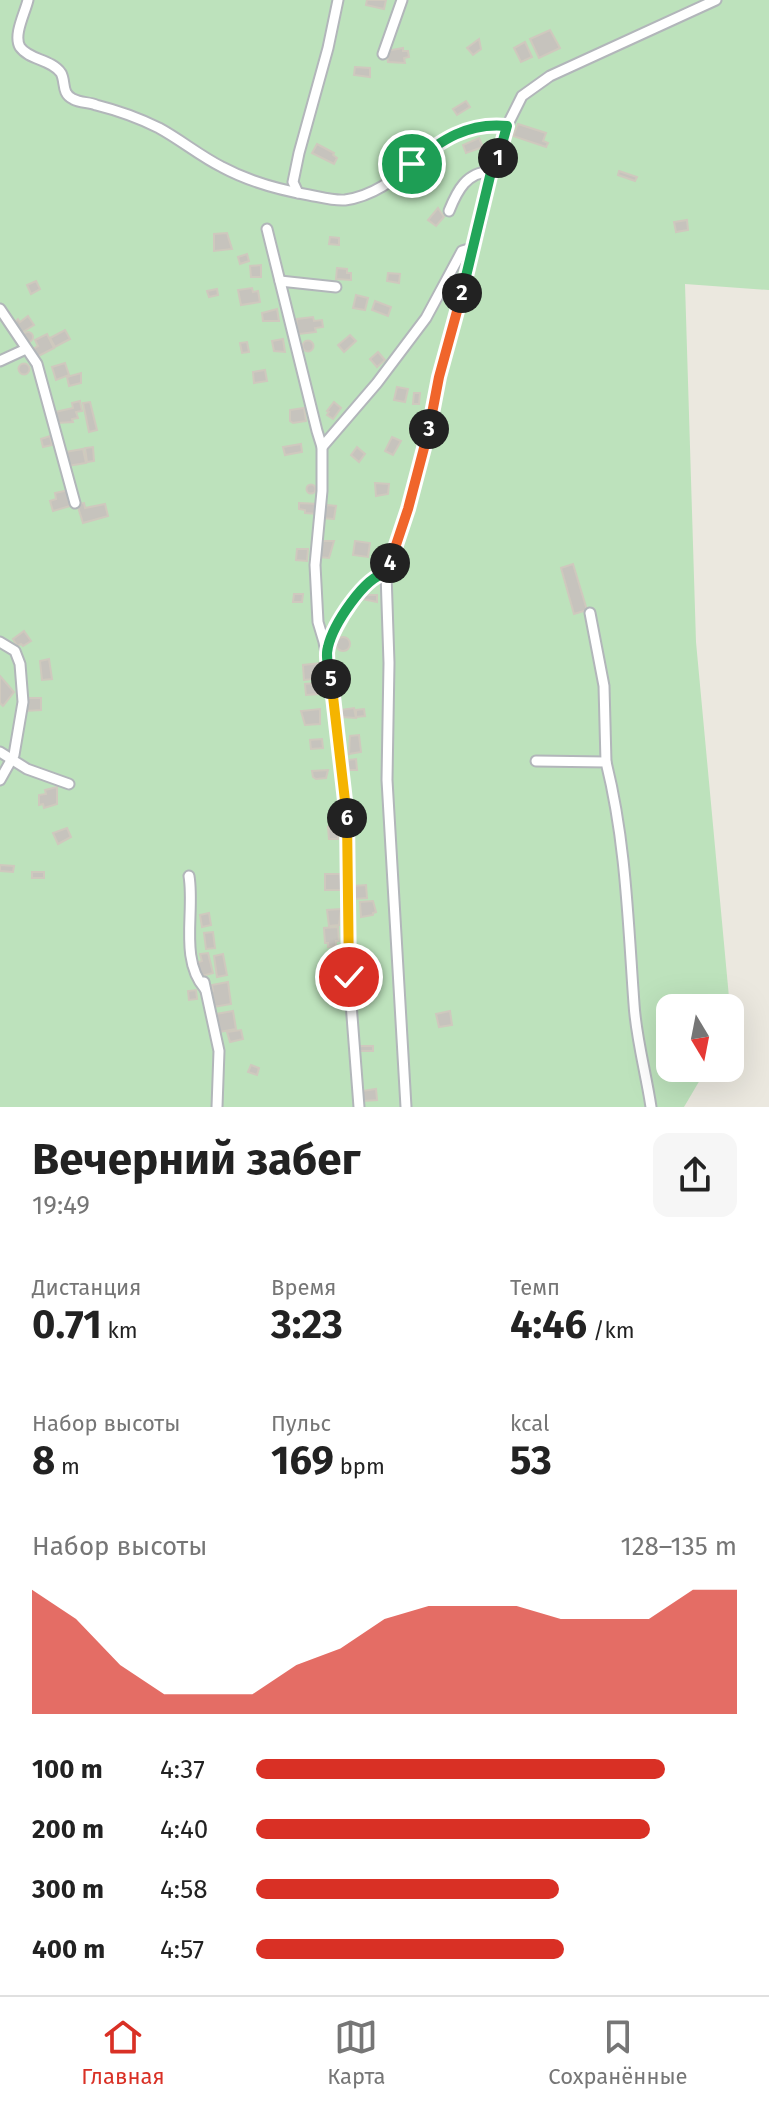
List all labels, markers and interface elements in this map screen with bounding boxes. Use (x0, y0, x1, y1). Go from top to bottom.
pin (378, 130, 446, 198)
pin: 1 (478, 138, 518, 178)
icon: arrive (390, 142, 434, 186)
text: 1 (493, 144, 503, 171)
pin: 2 (442, 273, 482, 313)
text: 2 (456, 279, 468, 306)
pin: 3 (409, 409, 449, 449)
text: 3 (423, 415, 435, 442)
pin: 4 (370, 543, 410, 583)
text: 4 (384, 549, 396, 576)
pin: 5 (311, 659, 351, 699)
text: 5 (325, 665, 337, 692)
pin: 6 (327, 798, 367, 838)
text: 6 (341, 804, 353, 831)
pin (315, 943, 383, 1011)
icon: check (327, 955, 371, 999)
north arrow (656, 994, 744, 1082)
map controls (656, 994, 744, 1082)
text: Вечерний забег (32, 1133, 361, 1186)
button: share (653, 1133, 737, 1217)
text: 19:49 (32, 1190, 90, 1221)
text: Дистанция (32, 1274, 141, 1301)
text: Время (271, 1274, 336, 1301)
text: Темп (510, 1274, 560, 1301)
text: 0.71 (32, 1301, 102, 1349)
text: 3:23 (271, 1301, 343, 1349)
text: 4:46 (510, 1301, 587, 1349)
text: km (102, 1317, 138, 1344)
text: /km (587, 1317, 635, 1344)
text: Набор высоты (32, 1410, 180, 1437)
text: Пульс (271, 1410, 331, 1437)
text: kcal (510, 1410, 550, 1437)
text: 8 (32, 1437, 55, 1485)
text: 169 (271, 1437, 334, 1485)
text: 53 (510, 1437, 552, 1485)
text: m (55, 1453, 80, 1480)
text: bpm (334, 1453, 385, 1480)
text: Набор высоты (32, 1531, 207, 1562)
text: 128–135 m (620, 1531, 737, 1562)
text: 100 m (32, 1754, 103, 1785)
text: 4:37 (160, 1754, 205, 1785)
text: 200 m (32, 1814, 104, 1845)
text: 4:40 (160, 1814, 208, 1845)
text: 300 m (32, 1874, 104, 1905)
text: 4:58 (160, 1874, 208, 1905)
text: 400 m (32, 1934, 105, 1965)
text: 4:57 (160, 1934, 204, 1965)
tab: Главная (81, 2015, 165, 2090)
tab: Карта (327, 2015, 386, 2090)
tab: Сохранённые (548, 2015, 688, 2090)

